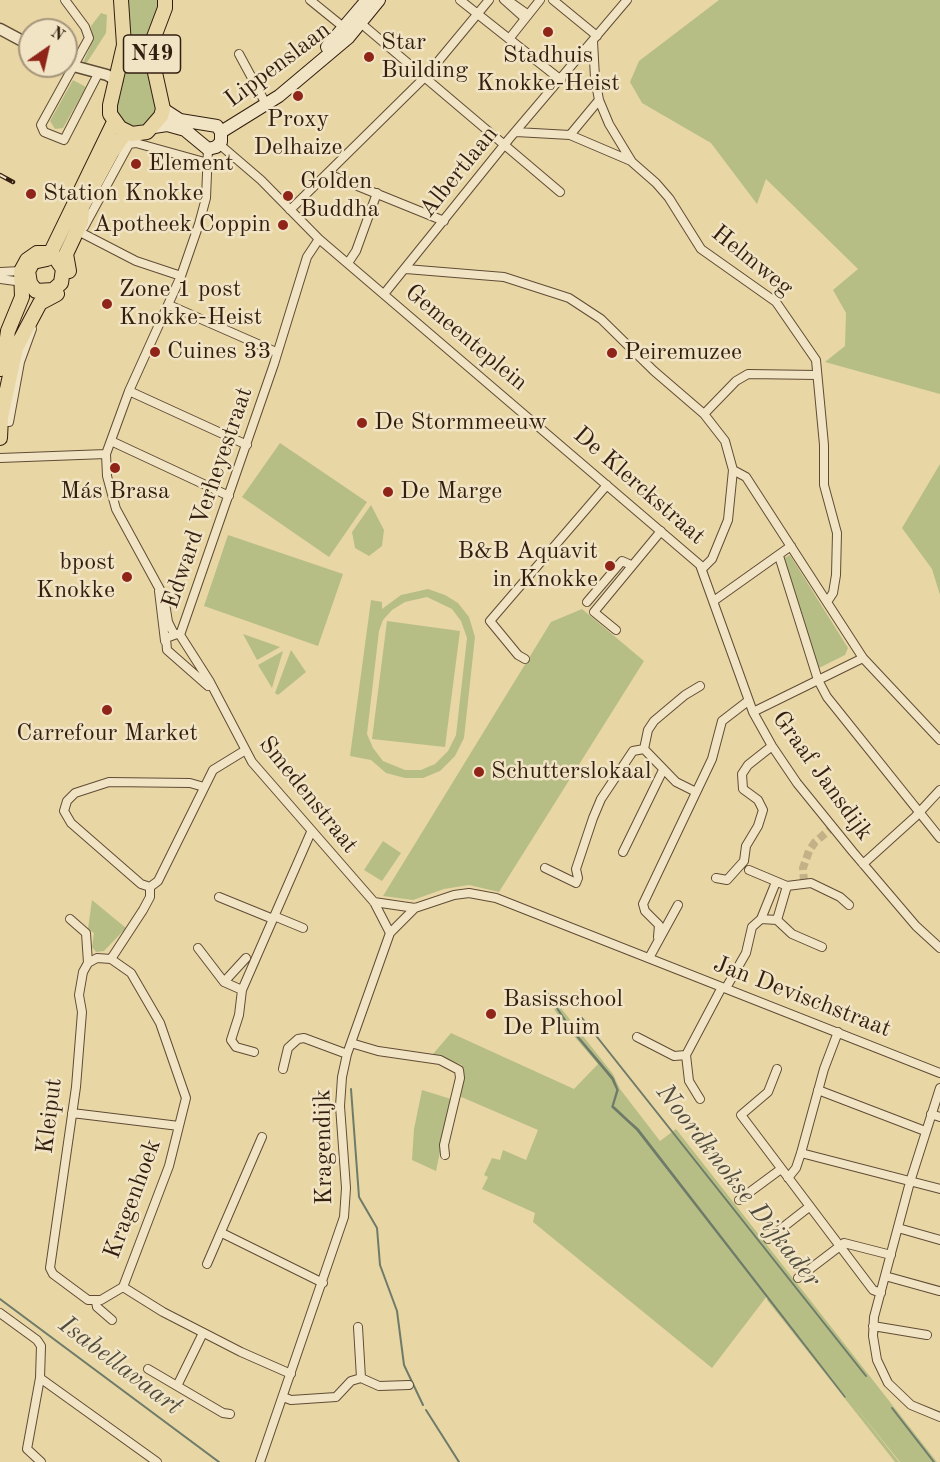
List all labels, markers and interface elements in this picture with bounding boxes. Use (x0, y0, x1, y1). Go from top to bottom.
street label: Lippenslaan (219, 16, 337, 114)
north arrow (18, 18, 78, 78)
text: N (47, 25, 66, 45)
marker: Stadhuis Knokke-Heist (541, 25, 555, 39)
place label: Star Building (381, 29, 468, 85)
road number: N49 (124, 35, 180, 73)
place label: Stadhuis Knokke-Heist (476, 42, 620, 98)
marker: Star Building (362, 50, 376, 64)
marker: Proxy Delhaize (291, 89, 305, 103)
place label: Proxy Delhaize (253, 106, 343, 162)
street label: Albertlaan (413, 120, 505, 224)
place label: Element (148, 150, 234, 178)
marker: Element (129, 157, 143, 171)
place label: Golden Buddha (300, 168, 379, 224)
place label: Station Knokke (43, 180, 204, 208)
marker: Station Knokke (24, 187, 38, 201)
marker: Golden Buddha (281, 189, 295, 203)
place label: Apotheek Coppin (93, 211, 271, 239)
marker: Apotheek Coppin (276, 218, 290, 232)
street label: Helmweg (705, 219, 799, 303)
place label: Zone 1 post Knokke-Heist (119, 276, 262, 332)
street label: Gemeenteplein (399, 278, 533, 398)
marker: Zone 1 post Knokke-Heist (100, 297, 114, 311)
place label: Cuines 33 (167, 338, 271, 366)
place label: Peiremuzee (624, 339, 742, 367)
marker: Cuines 33 (148, 345, 162, 359)
marker: Peiremuzee (605, 346, 619, 360)
street label: Edward Verheyestraat (157, 383, 259, 613)
place label: De Stormmeeuw (374, 409, 547, 437)
marker: De Stormmeeuw (355, 416, 369, 430)
street label: De Klerckstraat (567, 421, 711, 551)
marker: Más Brasa (108, 461, 122, 475)
place label: Más Brasa (60, 478, 170, 506)
place label: De Marge (400, 478, 502, 506)
marker: De Marge (381, 485, 395, 499)
place label: B&B Aquavit in Knokke (457, 538, 598, 594)
place label: bpost Knokke (36, 549, 115, 605)
marker: B&B Aquavit in Knokke (603, 559, 617, 573)
marker: bpost Knokke (120, 570, 134, 584)
marker: Carrefour Market (100, 703, 114, 717)
street label: Graaf Jansdijk (765, 706, 879, 846)
place label: Carrefour Market (16, 720, 198, 748)
street label: Smedenstraat (252, 731, 364, 859)
place label: Schutterslokaal (491, 758, 651, 786)
marker: Schutterslokaal (472, 765, 486, 779)
street label: Jan Devischstraat (709, 950, 895, 1044)
place label: Basisschool De Pluim (503, 986, 623, 1042)
marker: Basisschool De Pluim (484, 1007, 498, 1021)
street label: Kleiput (31, 1077, 69, 1155)
water label: Noordknokse Dijkader (649, 1078, 827, 1294)
street label: Kragendijk (309, 1089, 339, 1205)
street label: Kragenhoek (98, 1135, 168, 1263)
water label: Isabellavaart (52, 1309, 188, 1423)

